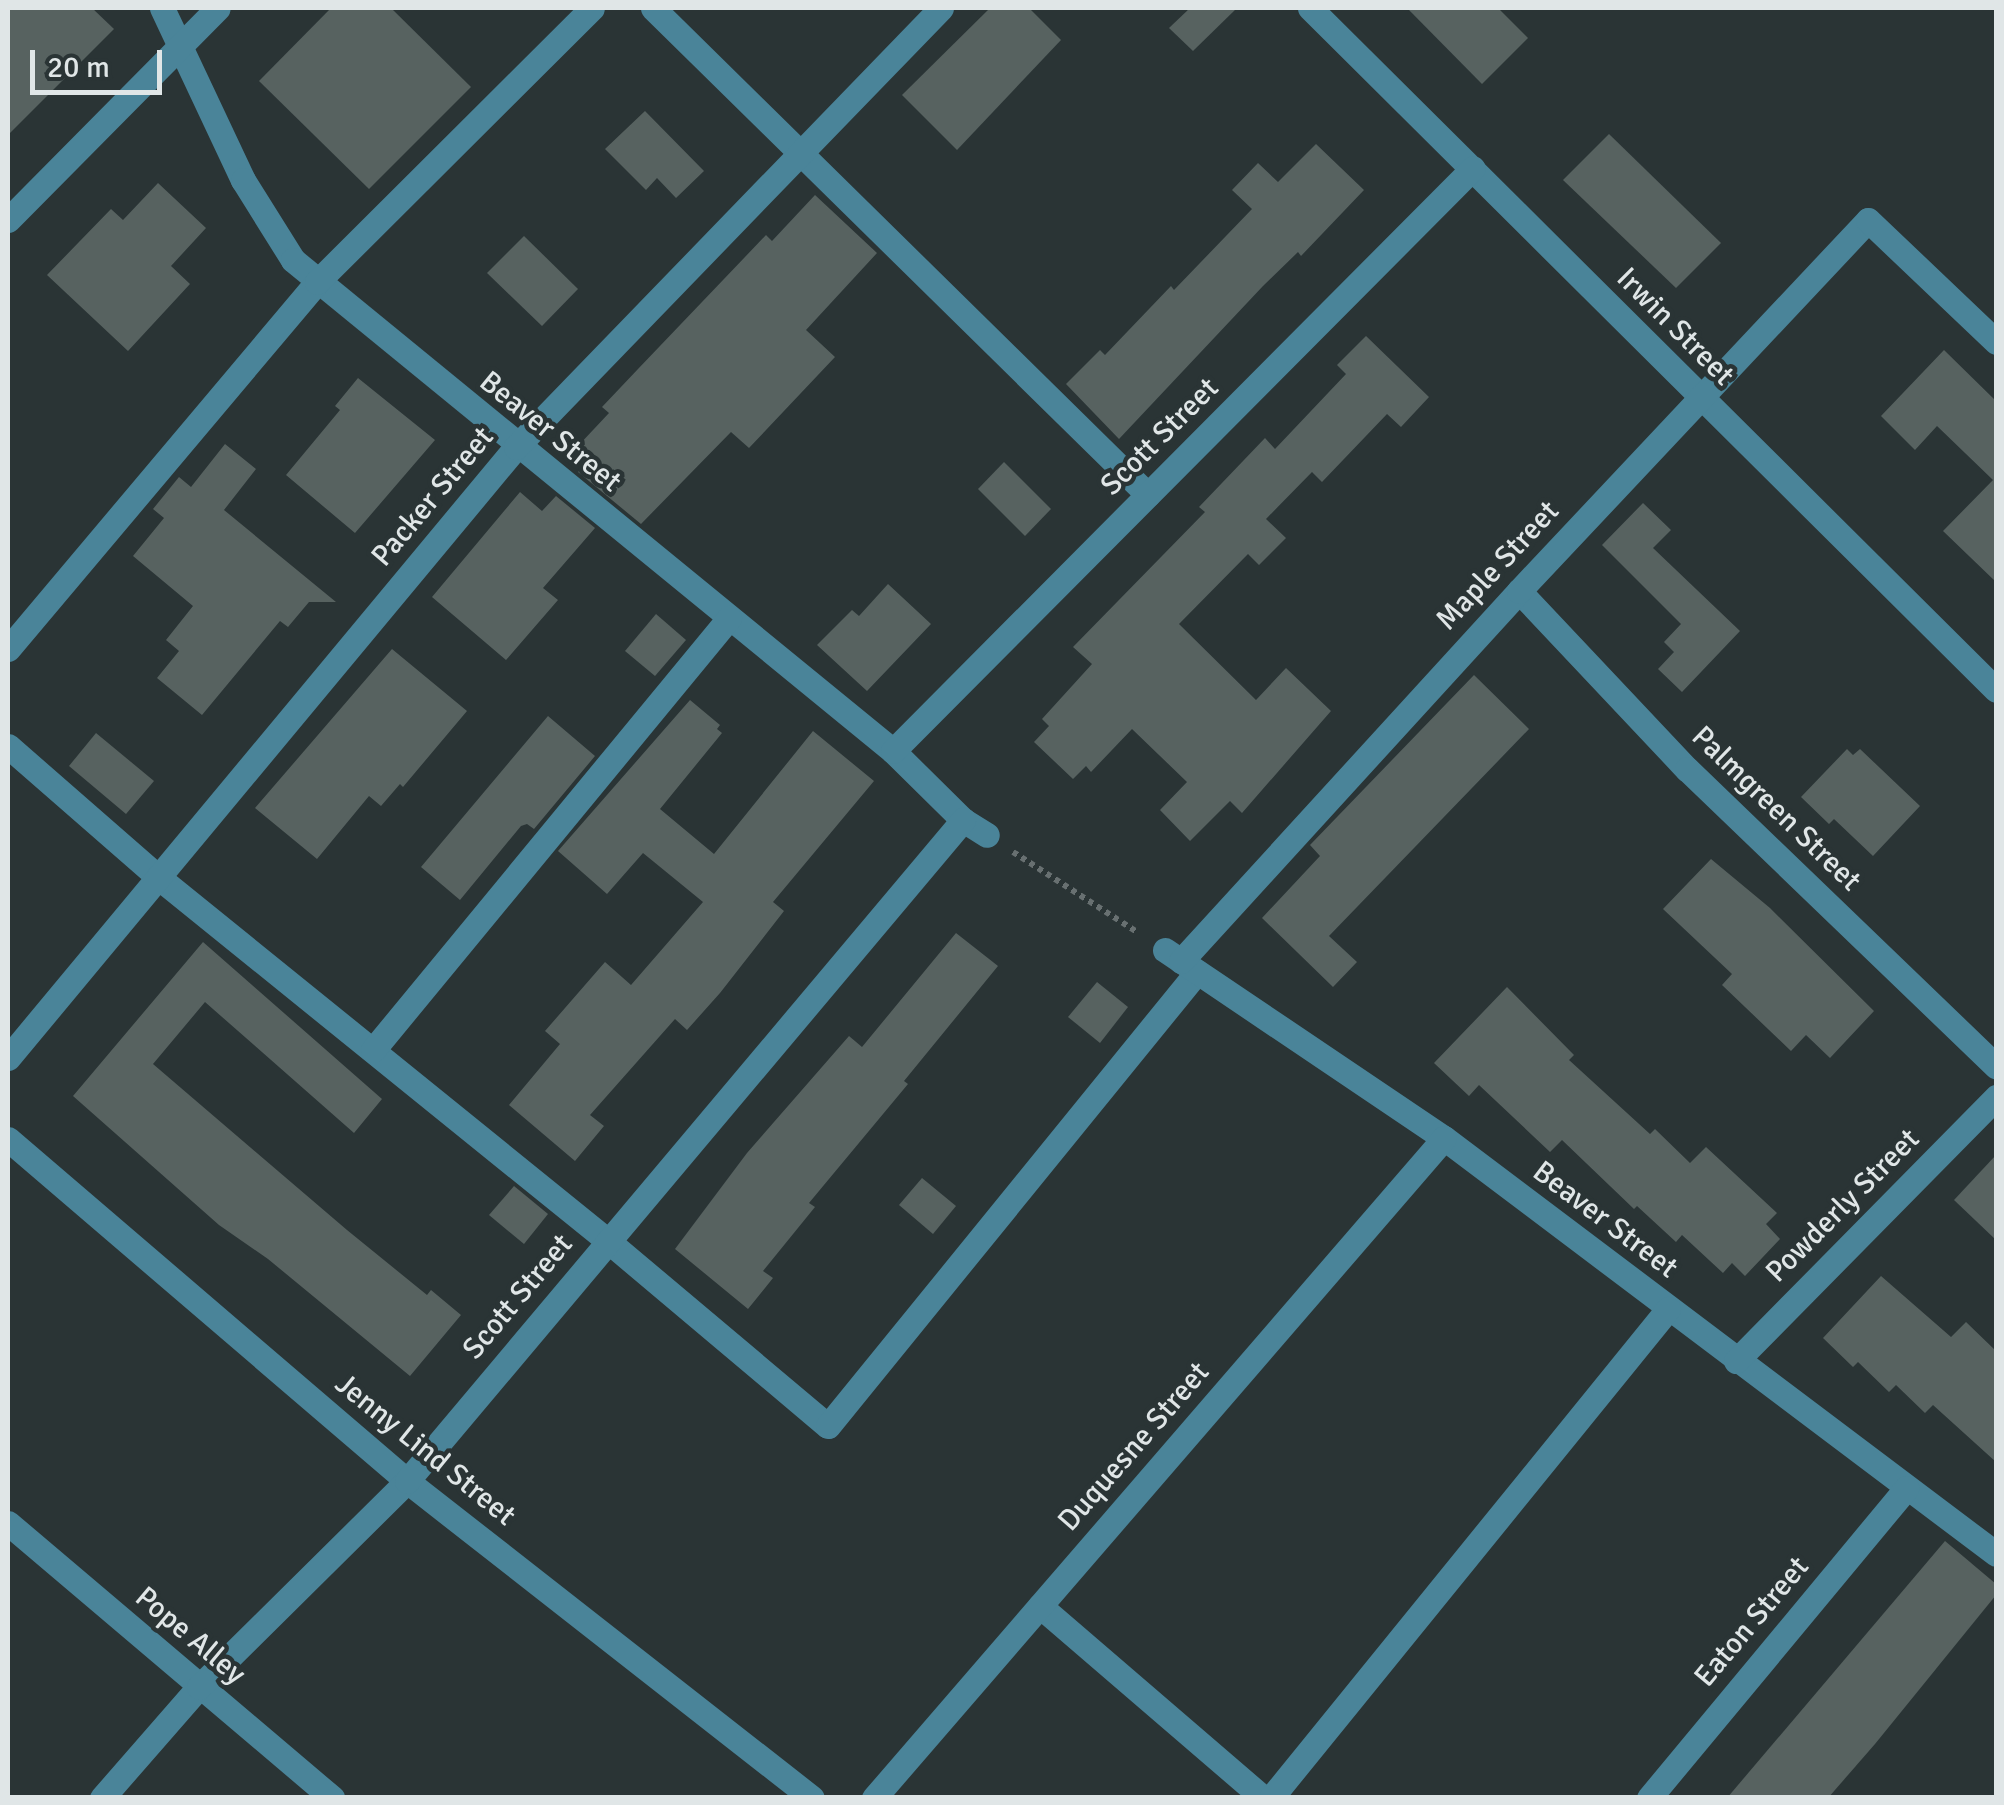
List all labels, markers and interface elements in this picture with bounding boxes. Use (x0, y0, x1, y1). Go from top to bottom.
scale bar (35, 30, 168, 92)
text: 20 m (47, 49, 110, 86)
street label: Irwin Street (1609, 261, 1741, 393)
street label: Beaver Street (472, 364, 628, 500)
street label: Scott Street (1094, 371, 1226, 503)
street label: Packer Street (364, 420, 502, 574)
street label: Maple Street (1429, 494, 1567, 638)
street label: Palmgreen Street (1684, 719, 1868, 899)
street label: Powderly Street (1759, 1122, 1927, 1290)
street label: Beaver Street (1525, 1154, 1685, 1286)
street label: Scott Street (455, 1227, 581, 1367)
street label: Duquesne Street (1051, 1355, 1217, 1539)
street label: Jenny Lind Street (328, 1366, 522, 1534)
street label: Eaton Street (1687, 1550, 1817, 1694)
street label: Pope Alley (127, 1579, 253, 1693)

